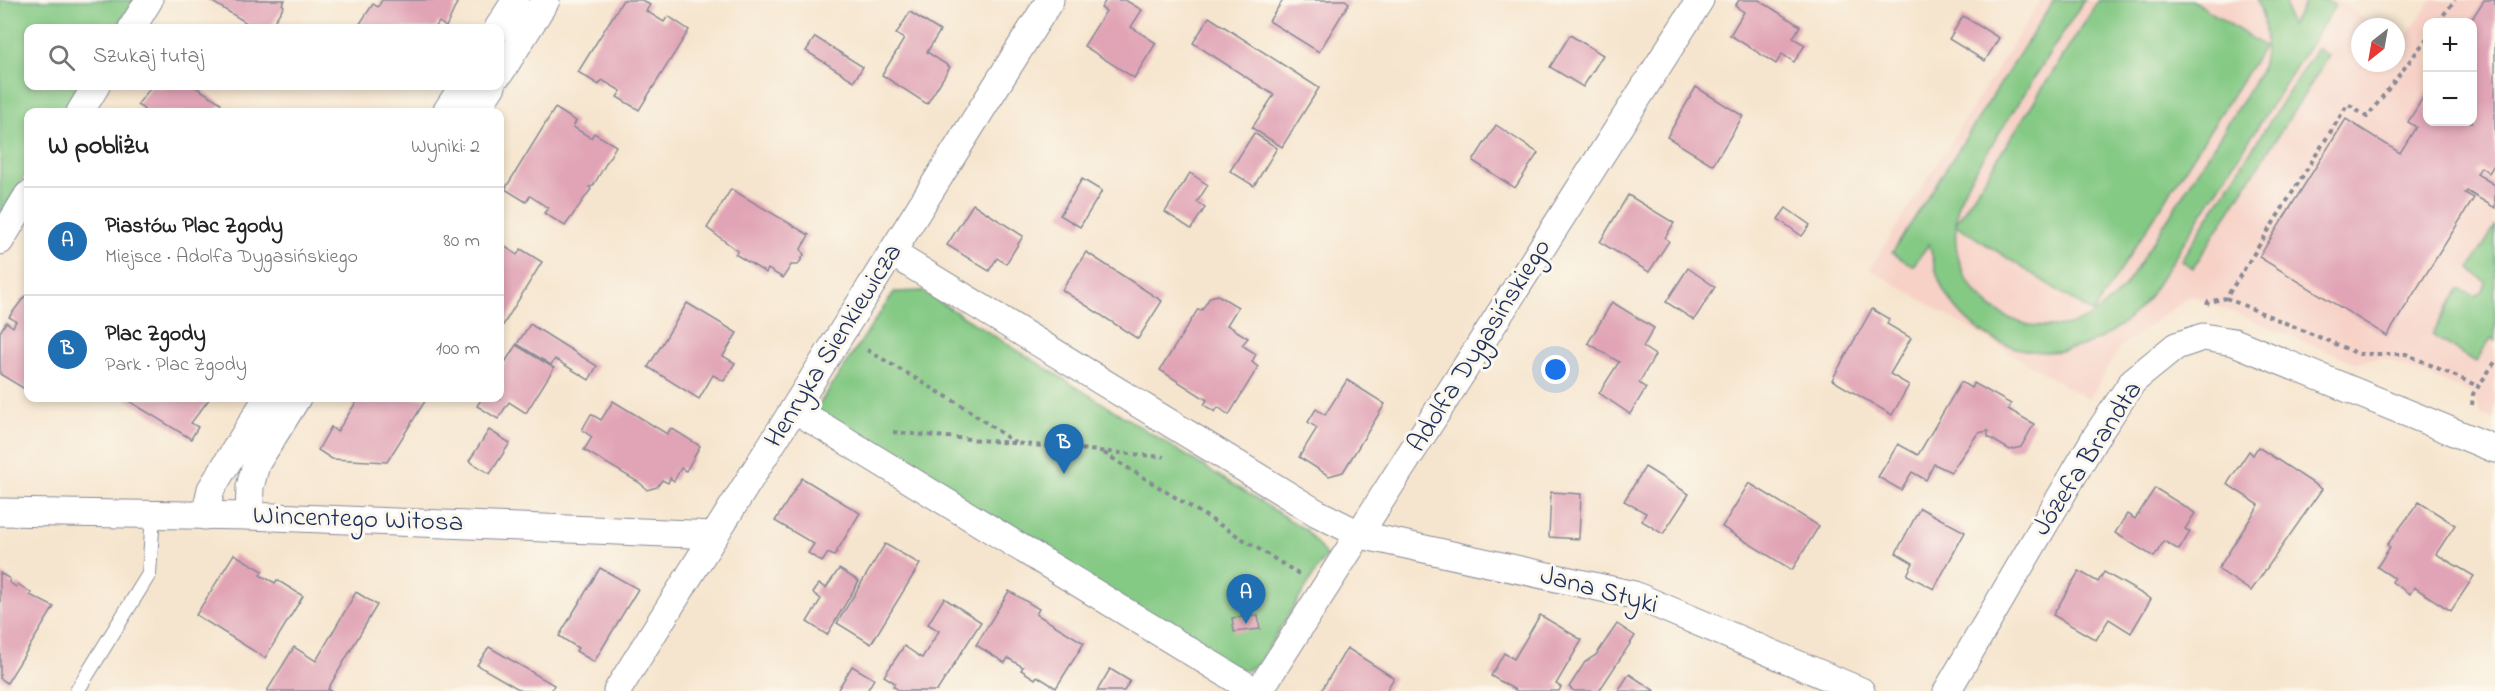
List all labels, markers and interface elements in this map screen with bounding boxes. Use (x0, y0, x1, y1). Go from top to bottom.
north arrow (2351, 18, 2405, 72)
map controls (2423, 18, 2477, 126)
button: + (2423, 18, 2477, 72)
search box (24, 24, 504, 90)
icon: search (45, 41, 78, 74)
text: Szukaj tutaj (93, 41, 204, 73)
button: − (2423, 72, 2477, 126)
text: W pobliżu (48, 128, 149, 166)
text: Wyniki: 2 (411, 133, 480, 162)
text: Piastów Plac Zgody (105, 211, 283, 243)
text: A (61, 227, 74, 256)
text: 80 m (443, 227, 480, 256)
street label: Adolfa Dygasińskiego (1398, 232, 1562, 460)
street label: Henryka Sienkiewicza (755, 236, 913, 456)
text: Miejsce · Adolfa Dygasińskiego (105, 243, 358, 272)
text: Plac Zgody (105, 319, 206, 351)
text: B (61, 335, 74, 364)
text: 100 m (436, 335, 480, 364)
text: Park · Plac Zgody (105, 351, 247, 380)
your location (1541, 355, 1570, 384)
street label: Józefa Brandta (2023, 374, 2153, 544)
pin: B (1044, 424, 1084, 474)
street label: Wincentego Witosa (252, 497, 464, 543)
street label: Jana Styki (1536, 557, 1662, 625)
pin: A (1226, 574, 1266, 624)

